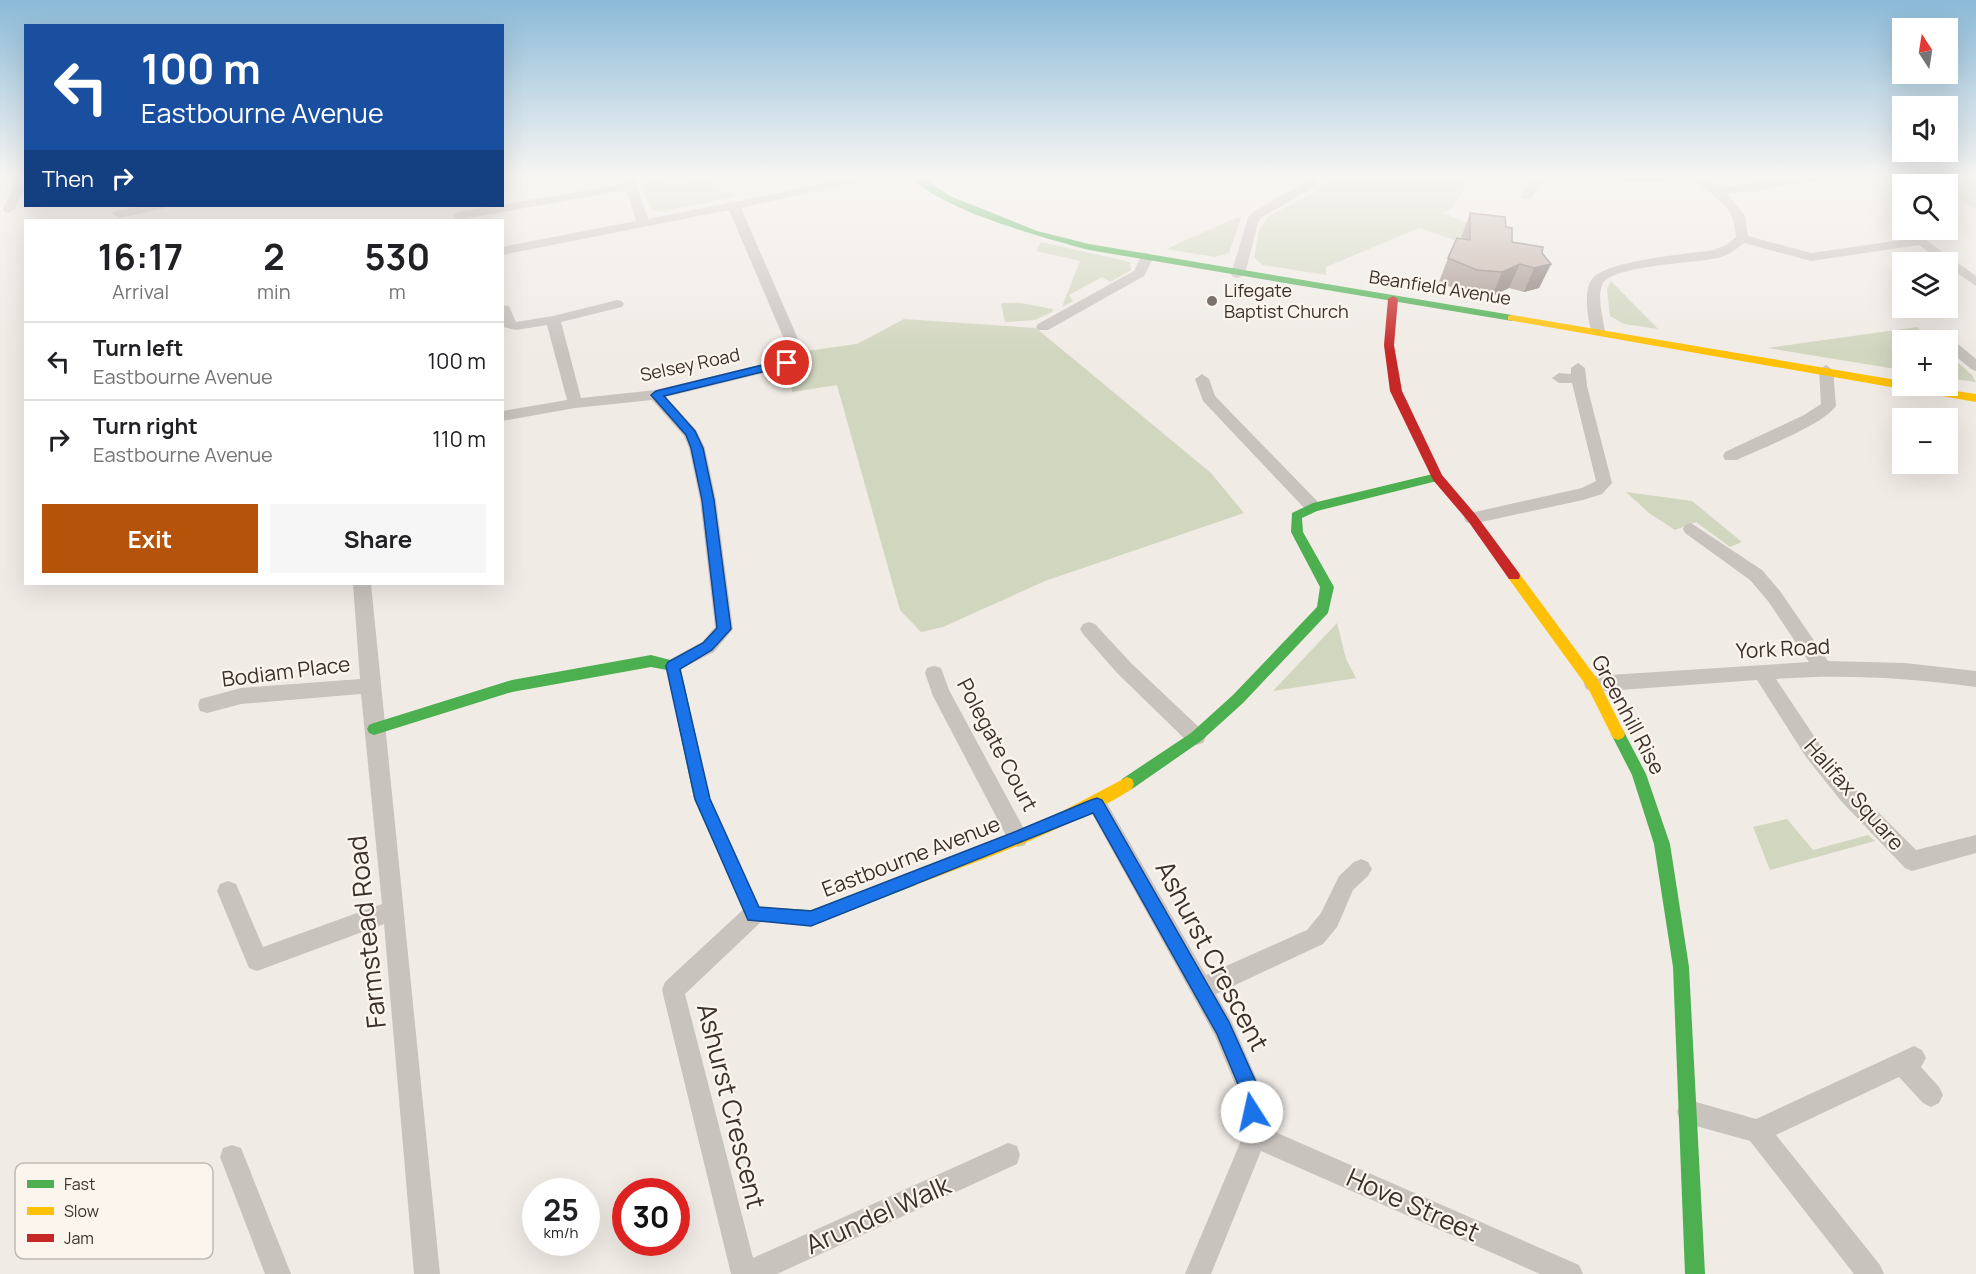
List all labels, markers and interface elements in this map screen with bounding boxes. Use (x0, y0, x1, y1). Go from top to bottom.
north arrow (1892, 18, 1958, 84)
map controls (1892, 18, 1958, 474)
text: 100 m (141, 39, 261, 97)
icon: left (42, 48, 120, 126)
text: Eastbourne Avenue (141, 94, 384, 131)
button: sound (1892, 96, 1958, 162)
icon: right (106, 162, 139, 195)
text: Then (42, 164, 94, 194)
button: search (1892, 174, 1958, 240)
text: 16:17 (98, 232, 183, 281)
text: 2 (263, 232, 285, 281)
text: 530 (364, 232, 430, 281)
button: layers (1892, 252, 1958, 318)
street label: Beanfield Avenue (1367, 264, 1513, 310)
text: Arrival (112, 278, 169, 305)
text: min (257, 278, 291, 305)
text: m (389, 278, 406, 305)
place label: Lifegate Baptist Church (1224, 278, 1349, 323)
marker: Lifegate Baptist Church (1205, 294, 1219, 308)
button: + (1892, 330, 1958, 396)
text: Turn left (93, 333, 183, 363)
pin (761, 337, 812, 388)
street label: Selsey Road (638, 342, 742, 386)
icon: left (42, 345, 75, 378)
text: 100 m (428, 346, 486, 376)
icon: arrive (770, 346, 803, 379)
text: Eastbourne Avenue (93, 363, 273, 390)
button: − (1892, 408, 1958, 474)
text: Turn right (93, 411, 198, 441)
icon: right (42, 423, 75, 456)
text: 110 m (432, 424, 486, 454)
text: Eastbourne Avenue (93, 441, 273, 468)
button: Exit (42, 504, 258, 573)
button: Share (270, 504, 486, 573)
street label: York Road (1735, 632, 1831, 664)
street label: Bodiam Place (220, 649, 352, 693)
street label: Greenhill Rise (1586, 650, 1672, 779)
street label: Polegate Court (951, 673, 1045, 816)
street label: Halifax Square (1799, 733, 1911, 856)
street label: Eastbourne Avenue (818, 809, 1004, 903)
street label: Farmstead Road (338, 834, 394, 1030)
street label: Ashurst Crescent (1148, 854, 1278, 1057)
street label: Ashurst Crescent (689, 999, 775, 1212)
position arrow (1220, 1080, 1284, 1144)
street label: Hove Street (1341, 1159, 1486, 1249)
legend (15, 1163, 213, 1259)
street label: Arundel Walk (799, 1166, 957, 1262)
text: Fast (64, 1173, 95, 1195)
speed limit sign: 30 (612, 1178, 690, 1256)
text: 25 (543, 1189, 579, 1230)
text: Slow (64, 1200, 99, 1222)
text: km/h (544, 1222, 578, 1243)
text: Jam (64, 1227, 94, 1249)

